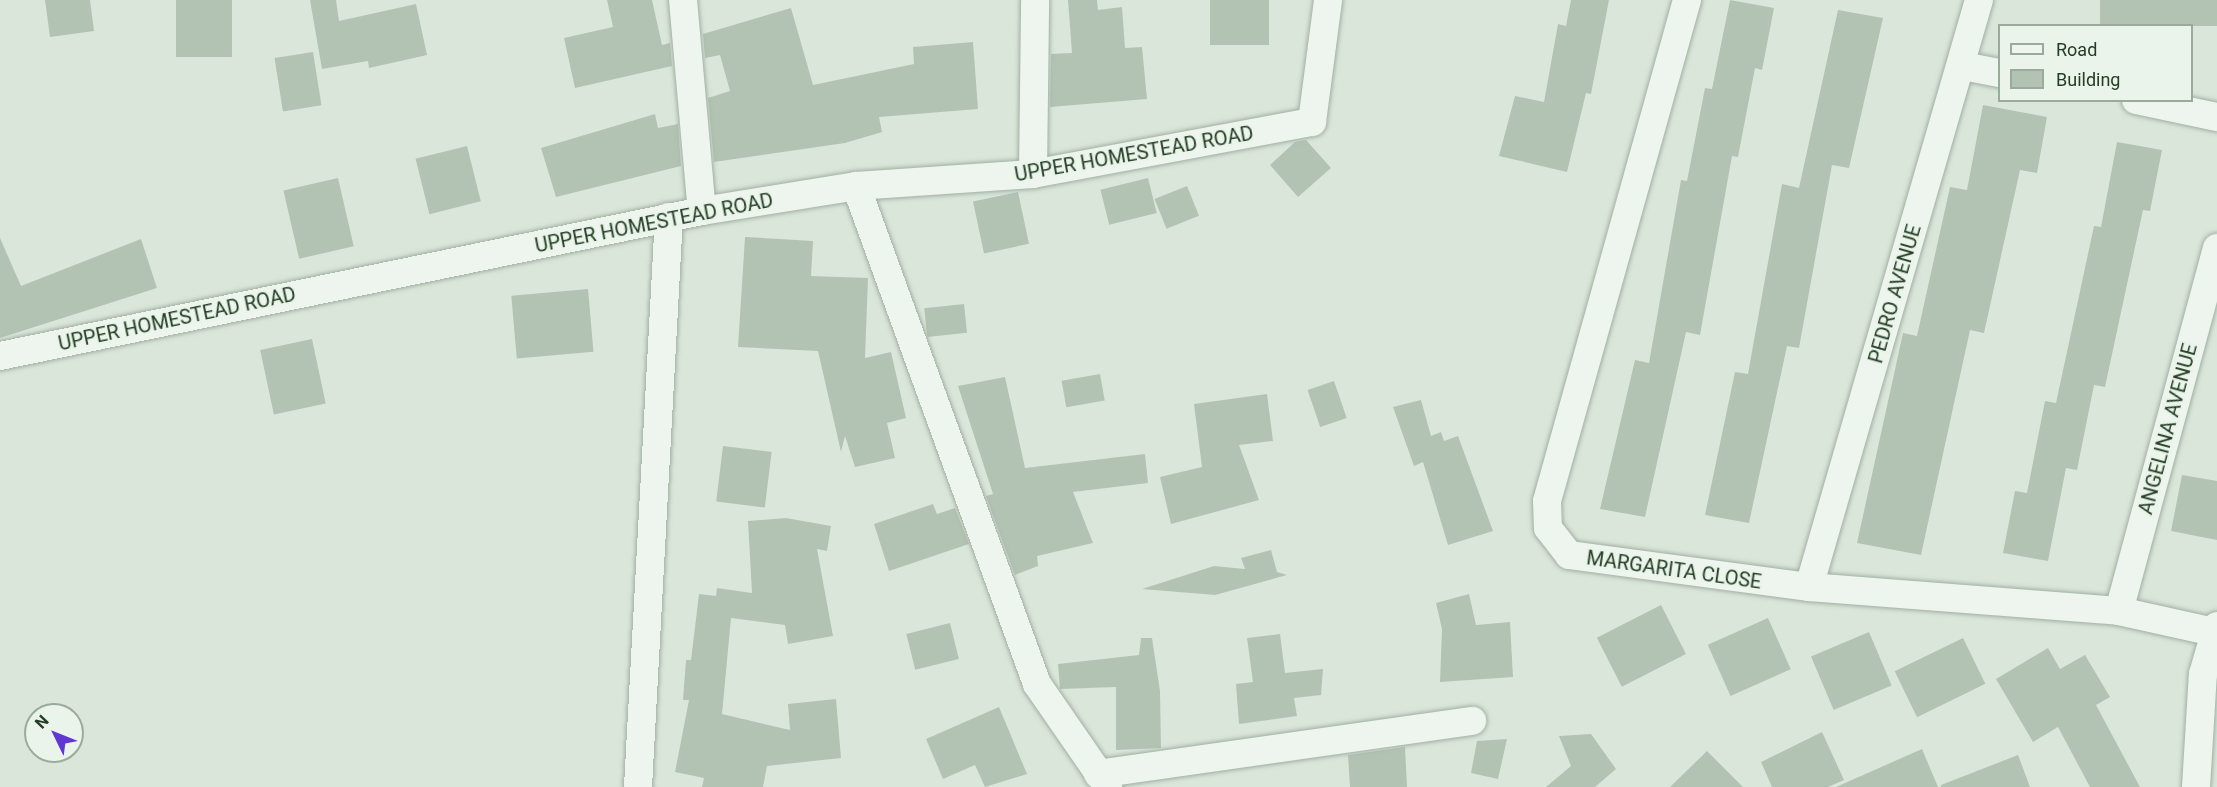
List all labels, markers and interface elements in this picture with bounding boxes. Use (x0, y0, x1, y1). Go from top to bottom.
legend (1998, 24, 2193, 102)
text: Road (2056, 39, 2097, 60)
text: Building (2056, 69, 2120, 90)
street label: UPPER HOMESTEAD ROAD (1013, 121, 1255, 187)
street label: UPPER HOMESTEAD ROAD (533, 188, 775, 258)
street label: PEDRO AVENUE (1864, 222, 1926, 366)
street label: UPPER HOMESTEAD ROAD (56, 282, 298, 356)
street label: ANGELINA AVENUE (2134, 341, 2202, 517)
street label: MARGARITA CLOSE (1585, 546, 1763, 594)
north arrow (24, 703, 84, 763)
text: N (31, 711, 53, 732)

